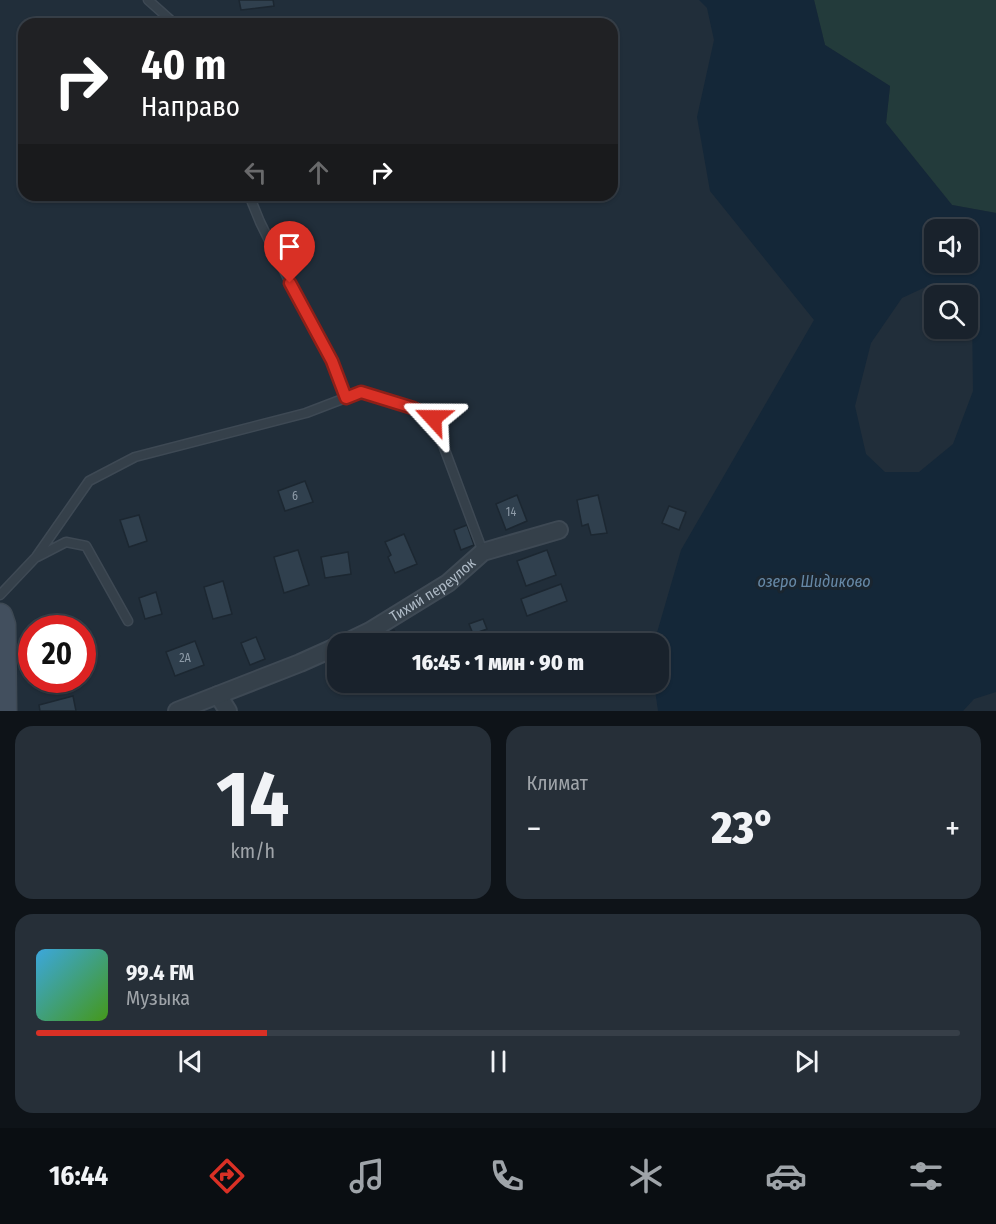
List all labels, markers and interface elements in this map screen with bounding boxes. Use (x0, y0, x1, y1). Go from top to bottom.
text: 40 m (141, 40, 226, 90)
icon: right (42, 42, 120, 120)
text: Направо (141, 91, 240, 123)
icon: left (239, 156, 272, 189)
icon: ahead (302, 156, 335, 189)
icon: right (365, 156, 398, 189)
map controls (924, 219, 978, 339)
button: sound (924, 219, 978, 273)
pin (264, 221, 315, 283)
icon: arrive (273, 230, 306, 263)
button: search (924, 285, 978, 339)
position arrow (401, 386, 465, 450)
house number: 6 (292, 489, 298, 503)
house number: 14 (506, 505, 516, 519)
street label: Тихий переулок (386, 554, 479, 626)
water label: озеро Шидиково (757, 572, 871, 591)
speed limit sign: 20 (18, 615, 96, 693)
text: 16:45 · 1 мин · 90 m (412, 649, 584, 676)
house number: 2А (179, 651, 191, 665)
text: 14 (216, 753, 289, 847)
text: Климат (527, 771, 588, 795)
text: 23° (711, 801, 775, 855)
text: − (527, 809, 541, 849)
text: + (945, 809, 960, 849)
text: km/h (230, 839, 275, 863)
text: 99.4 FM (126, 959, 194, 986)
text: Музыка (126, 986, 190, 1010)
icon: previous (174, 1045, 207, 1078)
icon: pause (482, 1045, 515, 1078)
icon: next (790, 1045, 823, 1078)
icon: directions (206, 1155, 248, 1197)
icon: music (346, 1155, 388, 1197)
icon: phone (486, 1155, 528, 1197)
icon: climate (625, 1155, 667, 1197)
icon: car (765, 1155, 807, 1197)
icon: filters (905, 1155, 947, 1197)
text: 16:44 (49, 1160, 108, 1192)

